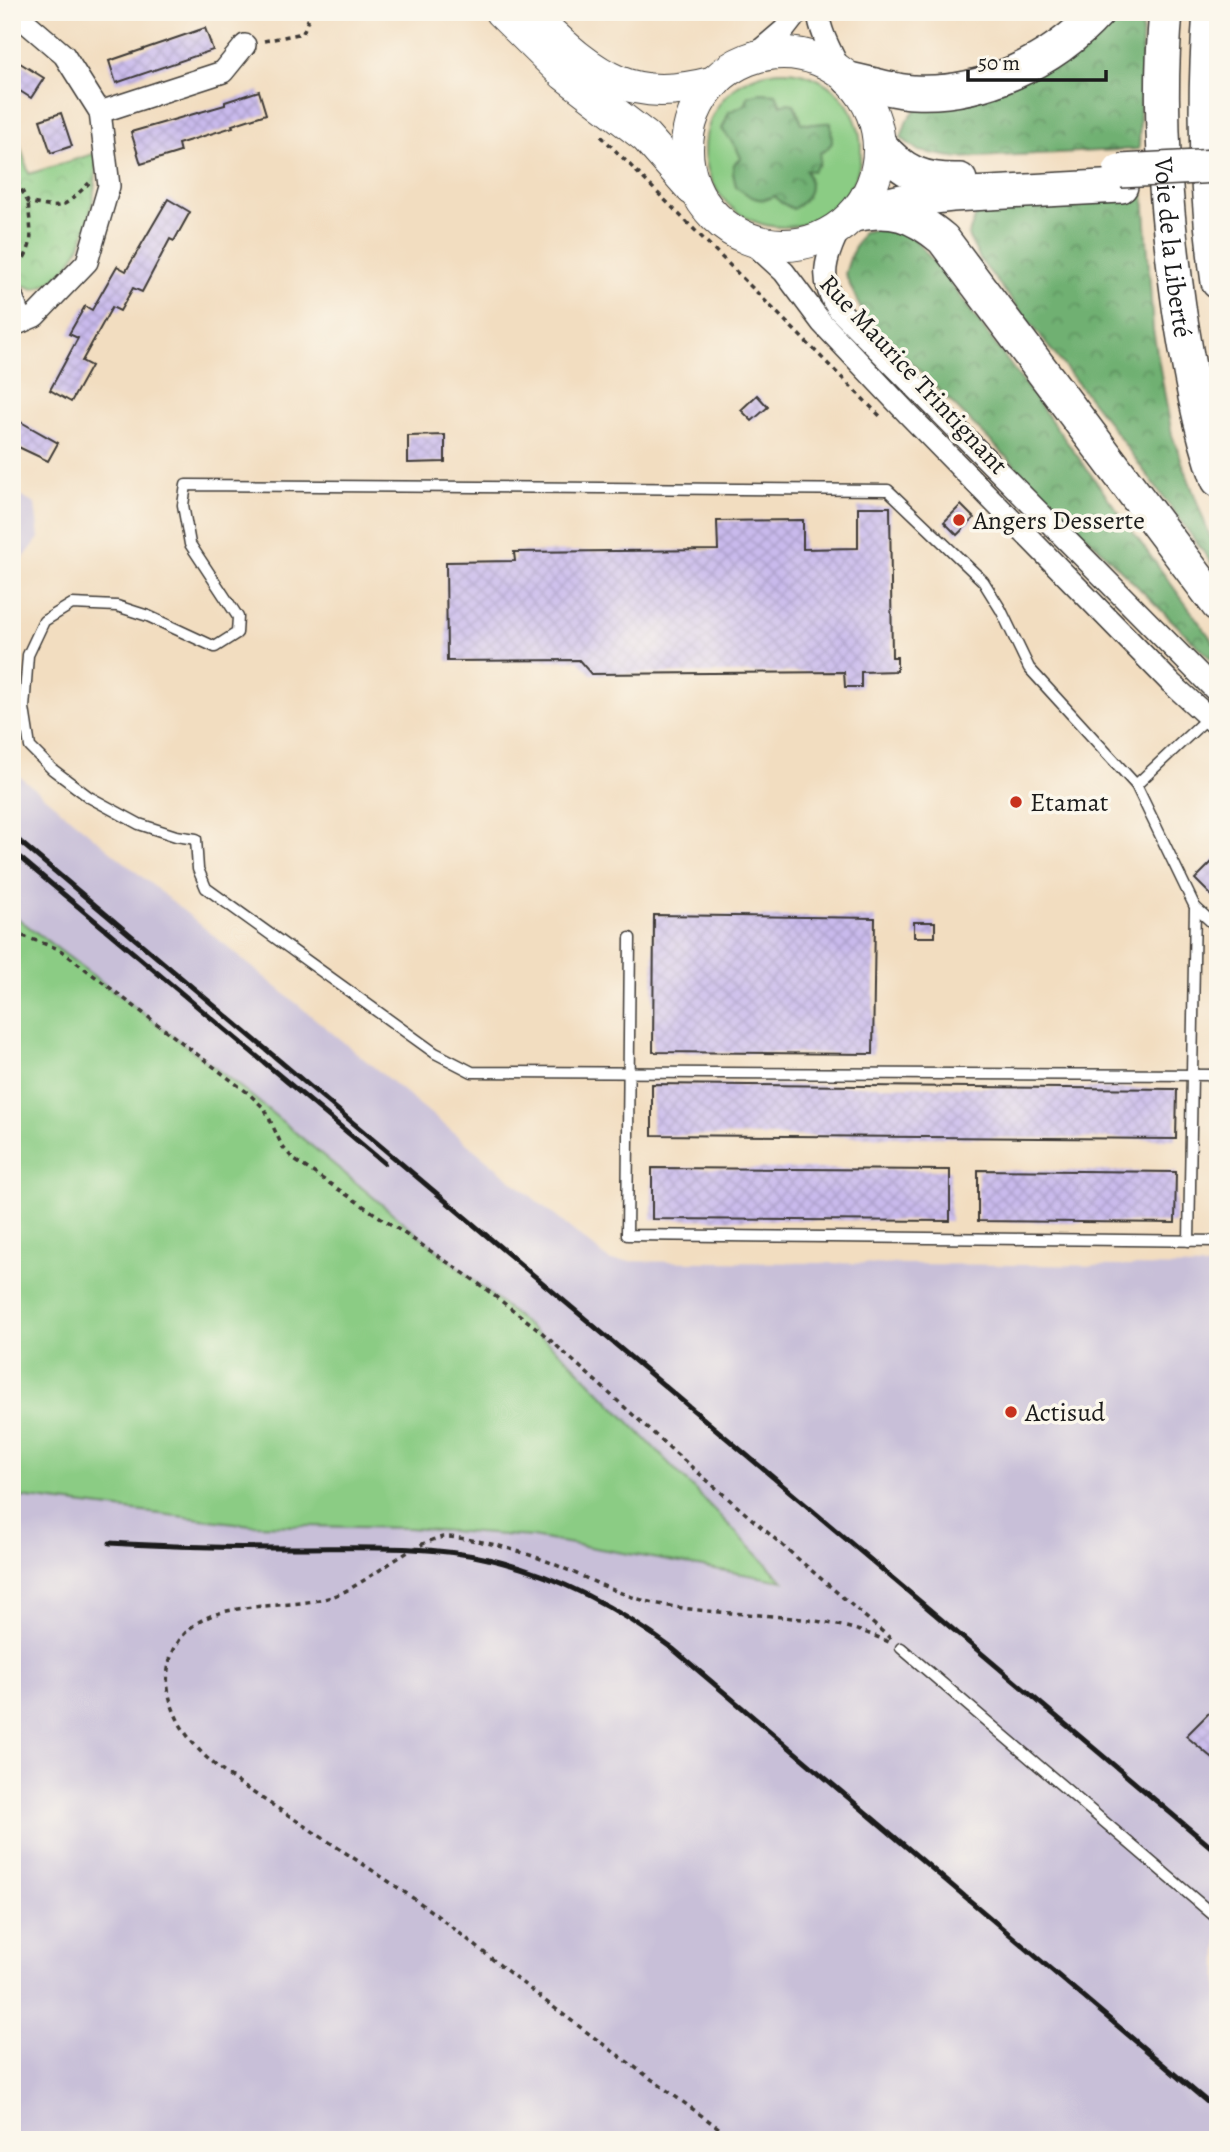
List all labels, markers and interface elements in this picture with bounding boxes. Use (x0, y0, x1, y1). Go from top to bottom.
scale bar (968, 38, 1106, 82)
text: 50 m (978, 49, 1020, 77)
street label: Voie de la Liberté (1146, 155, 1201, 340)
street label: Rue Maurice Trintignant (812, 267, 1016, 482)
place label: Angers Desserte (972, 503, 1145, 538)
marker: Angers Desserte (951, 512, 967, 528)
place label: Etamat (1030, 785, 1109, 820)
marker: Etamat (1008, 794, 1024, 810)
place label: Actisud (1024, 1395, 1105, 1430)
marker: Actisud (1003, 1404, 1019, 1420)

